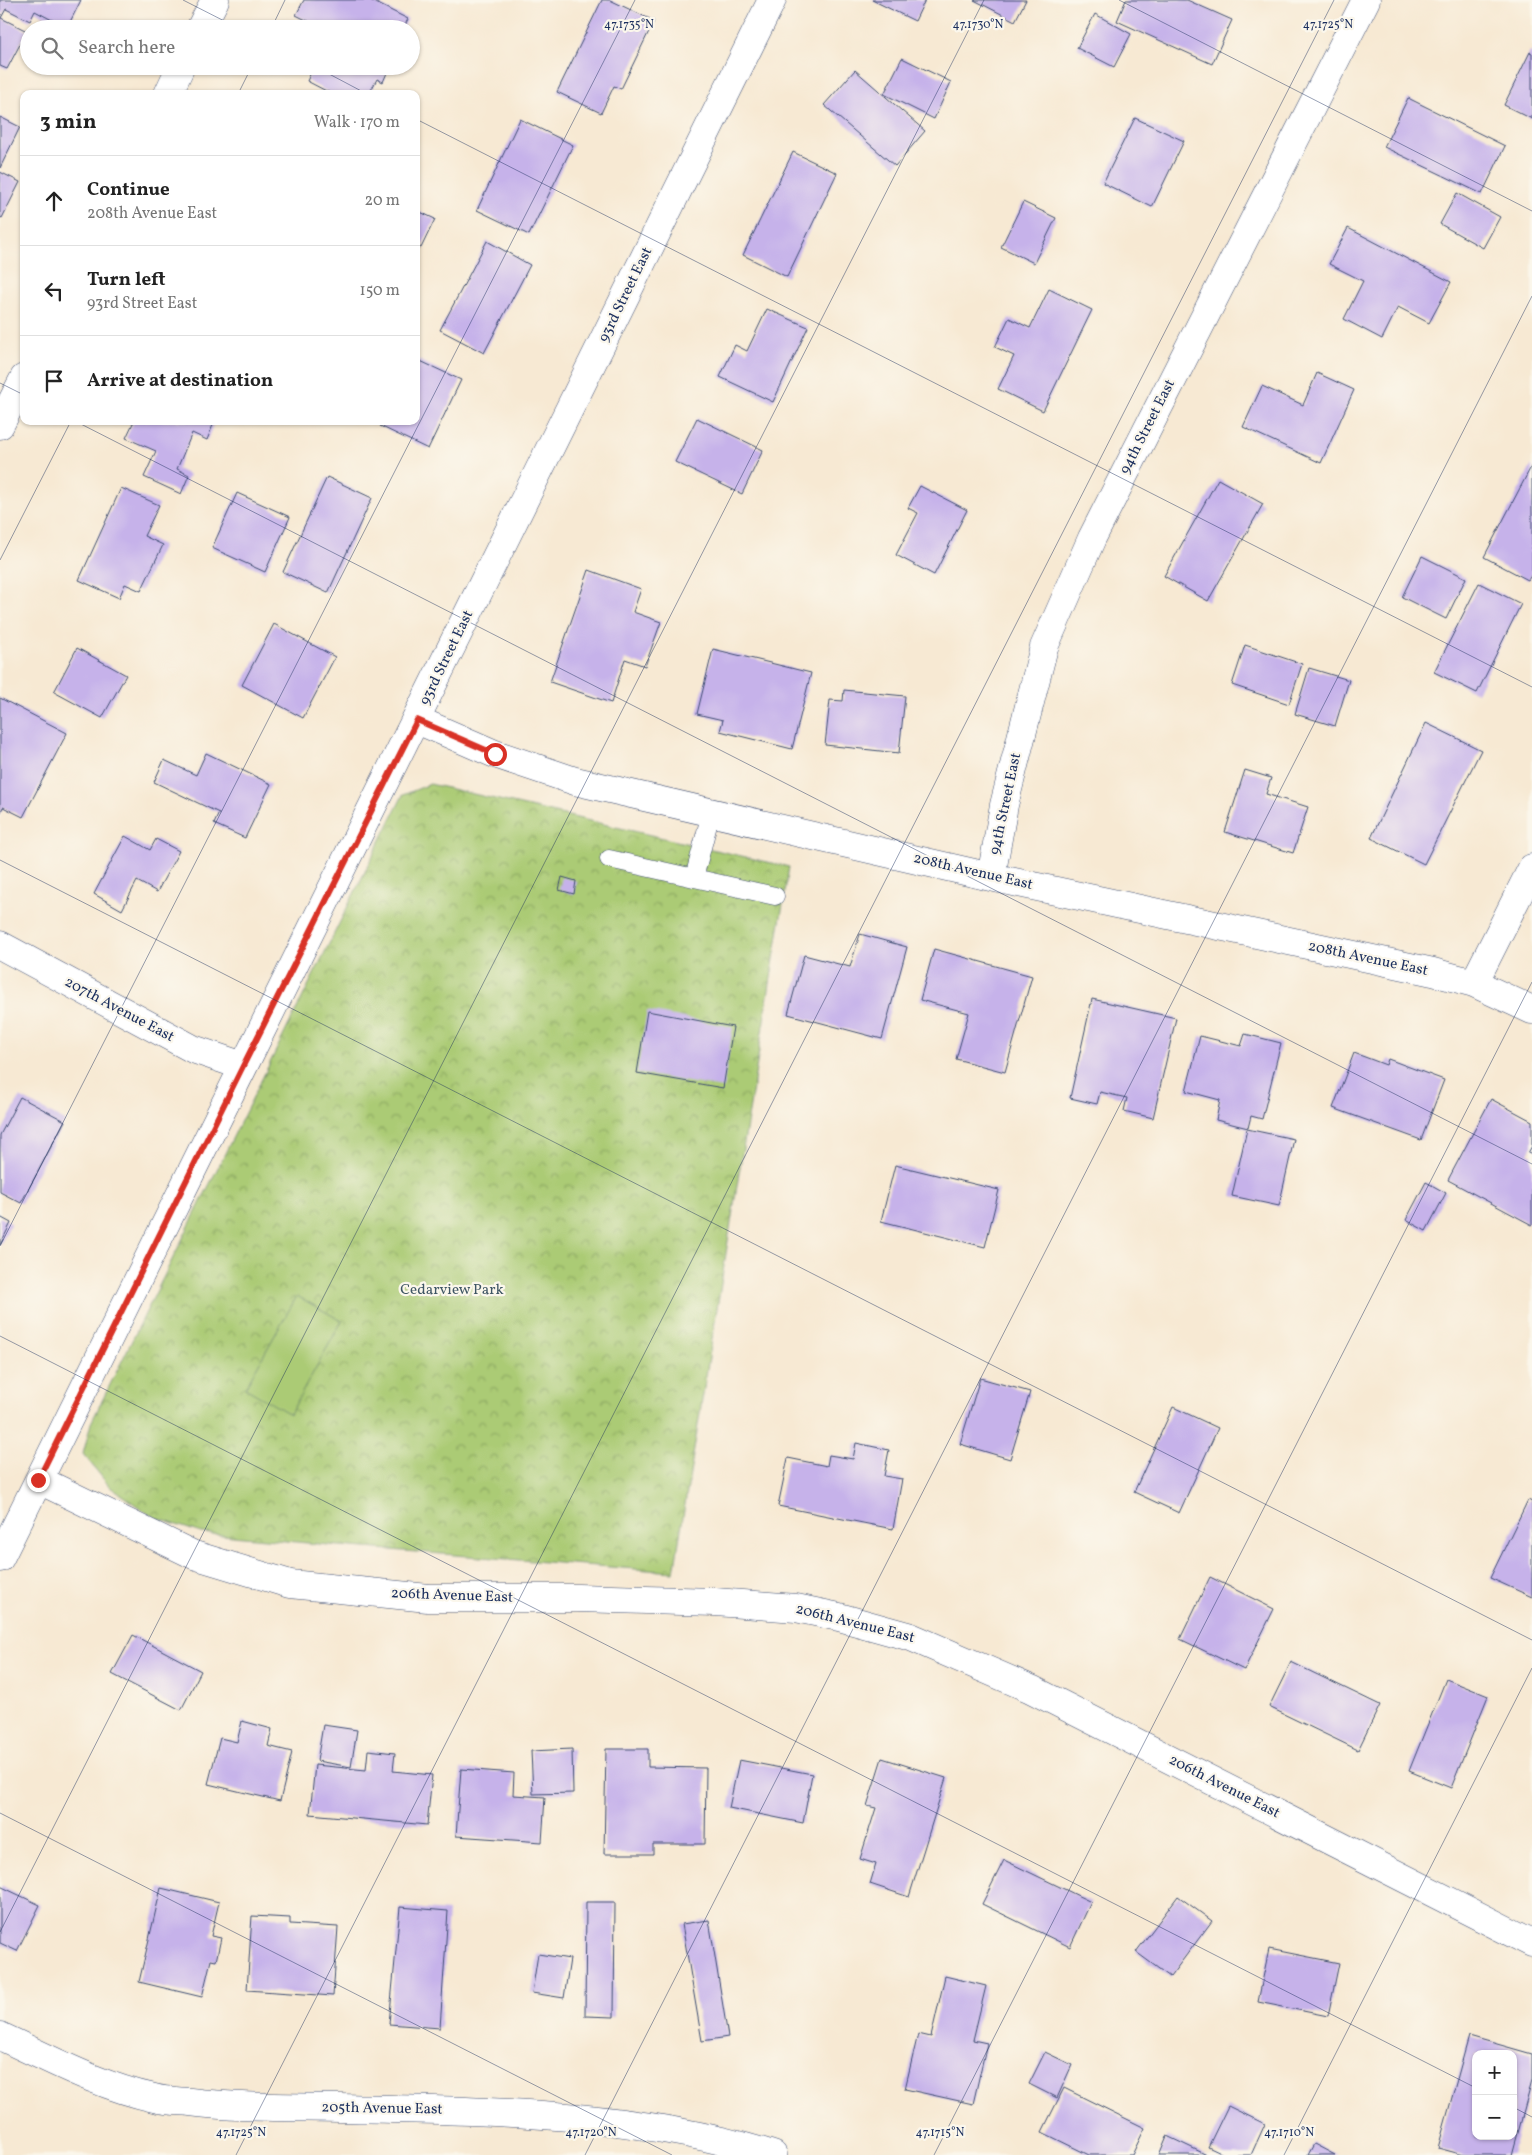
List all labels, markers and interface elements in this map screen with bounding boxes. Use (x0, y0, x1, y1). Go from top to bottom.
text: 47.1735°N (604, 17, 654, 33)
text: 47.1730°N (952, 17, 1004, 33)
text: 47.1725°N (1303, 17, 1353, 33)
search box (20, 20, 420, 75)
icon: search (38, 34, 66, 62)
text: Search here (78, 35, 175, 61)
text: 3 min (40, 108, 96, 137)
text: Walk · 170 m (314, 112, 400, 134)
text: Continue (87, 177, 170, 203)
icon: ahead (40, 187, 68, 215)
text: 20 m (365, 190, 400, 212)
text: 208th Avenue East (87, 203, 217, 225)
street label: 93rd Street East (594, 244, 658, 346)
text: Turn left (87, 267, 166, 293)
icon: left (40, 277, 68, 305)
text: 150 m (359, 280, 400, 302)
text: 93rd Street East (87, 293, 197, 315)
icon: arrive (40, 367, 68, 395)
text: Arrive at destination (87, 368, 273, 394)
street label: 94th Street East (1115, 376, 1181, 478)
street label: 93rd Street East (415, 607, 479, 709)
route start (484, 743, 507, 766)
street label: 94th Street East (985, 751, 1027, 857)
street label: 208th Avenue East (911, 848, 1035, 896)
street label: 208th Avenue East (1306, 936, 1430, 982)
street label: 207th Avenue East (60, 972, 178, 1048)
park label: Cedarview Park (400, 1280, 504, 1301)
route end (27, 1469, 50, 1492)
street label: 206th Avenue East (391, 1583, 513, 1609)
street label: 206th Avenue East (793, 1599, 917, 1649)
street label: 206th Avenue East (1165, 1750, 1283, 1824)
map controls (1472, 2050, 1517, 2140)
button: + (1472, 2050, 1517, 2095)
button: − (1472, 2095, 1517, 2140)
street label: 205th Avenue East (321, 2097, 443, 2121)
text: 47.1725°N (216, 2125, 266, 2141)
text: 47.1720°N (565, 2125, 617, 2141)
text: 47.1715°N (916, 2125, 965, 2141)
text: 47.1710°N (1264, 2125, 1314, 2141)

